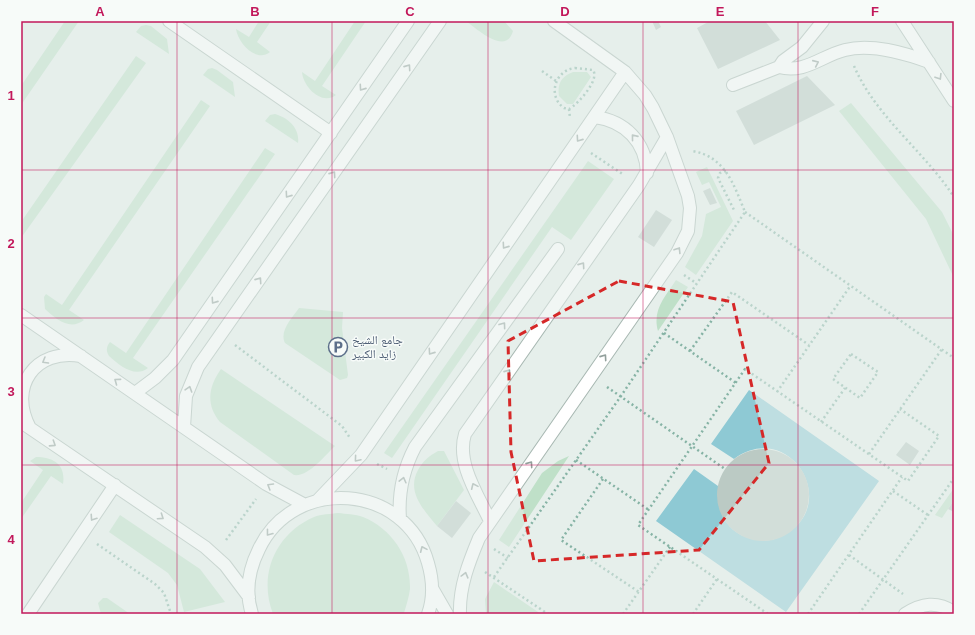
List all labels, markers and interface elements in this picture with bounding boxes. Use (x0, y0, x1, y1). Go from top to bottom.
text: A (95, 4, 105, 19)
text: B (250, 4, 260, 19)
text: C (405, 4, 415, 19)
text: D (560, 4, 570, 19)
text: E (716, 4, 725, 19)
text: F (871, 4, 879, 19)
one-way arrow (812, 60, 819, 68)
one-way arrow (403, 64, 411, 71)
one-way arrow (934, 73, 942, 80)
one-way arrow (360, 83, 367, 90)
text: 1 (7, 88, 15, 103)
one-way arrow (576, 135, 584, 142)
one-way arrow (632, 135, 639, 142)
one-way arrow (328, 171, 335, 178)
one-way arrow (286, 190, 293, 197)
text: 2 (7, 236, 15, 251)
one-way arrow (503, 241, 510, 248)
one-way arrow (673, 247, 681, 254)
one-way arrow (577, 263, 584, 270)
one-way arrow (254, 278, 261, 285)
one-way arrow (212, 297, 219, 304)
one-way arrow (498, 322, 505, 329)
place label: جامع الشيخ زايد الكبير (351, 333, 403, 361)
parking icon: جامع الشيخ زايد الكبير (327, 336, 349, 358)
one-way arrow (429, 348, 436, 355)
one-way arrow (599, 354, 607, 361)
one-way arrow (42, 356, 49, 363)
one-way arrow (503, 369, 511, 376)
one-way arrow (115, 379, 122, 386)
text: 3 (7, 384, 15, 399)
one-way arrow (184, 386, 192, 393)
one-way arrow (49, 439, 56, 446)
one-way arrow (355, 455, 362, 462)
one-way arrow (525, 461, 533, 468)
one-way arrow (398, 477, 406, 483)
one-way arrow (471, 482, 479, 490)
one-way arrow (267, 483, 274, 491)
one-way arrow (157, 512, 164, 519)
one-way arrow (91, 513, 98, 520)
one-way arrow (266, 528, 273, 535)
text: 4 (7, 532, 15, 547)
one-way arrow (420, 546, 428, 553)
one-way arrow (460, 572, 469, 579)

